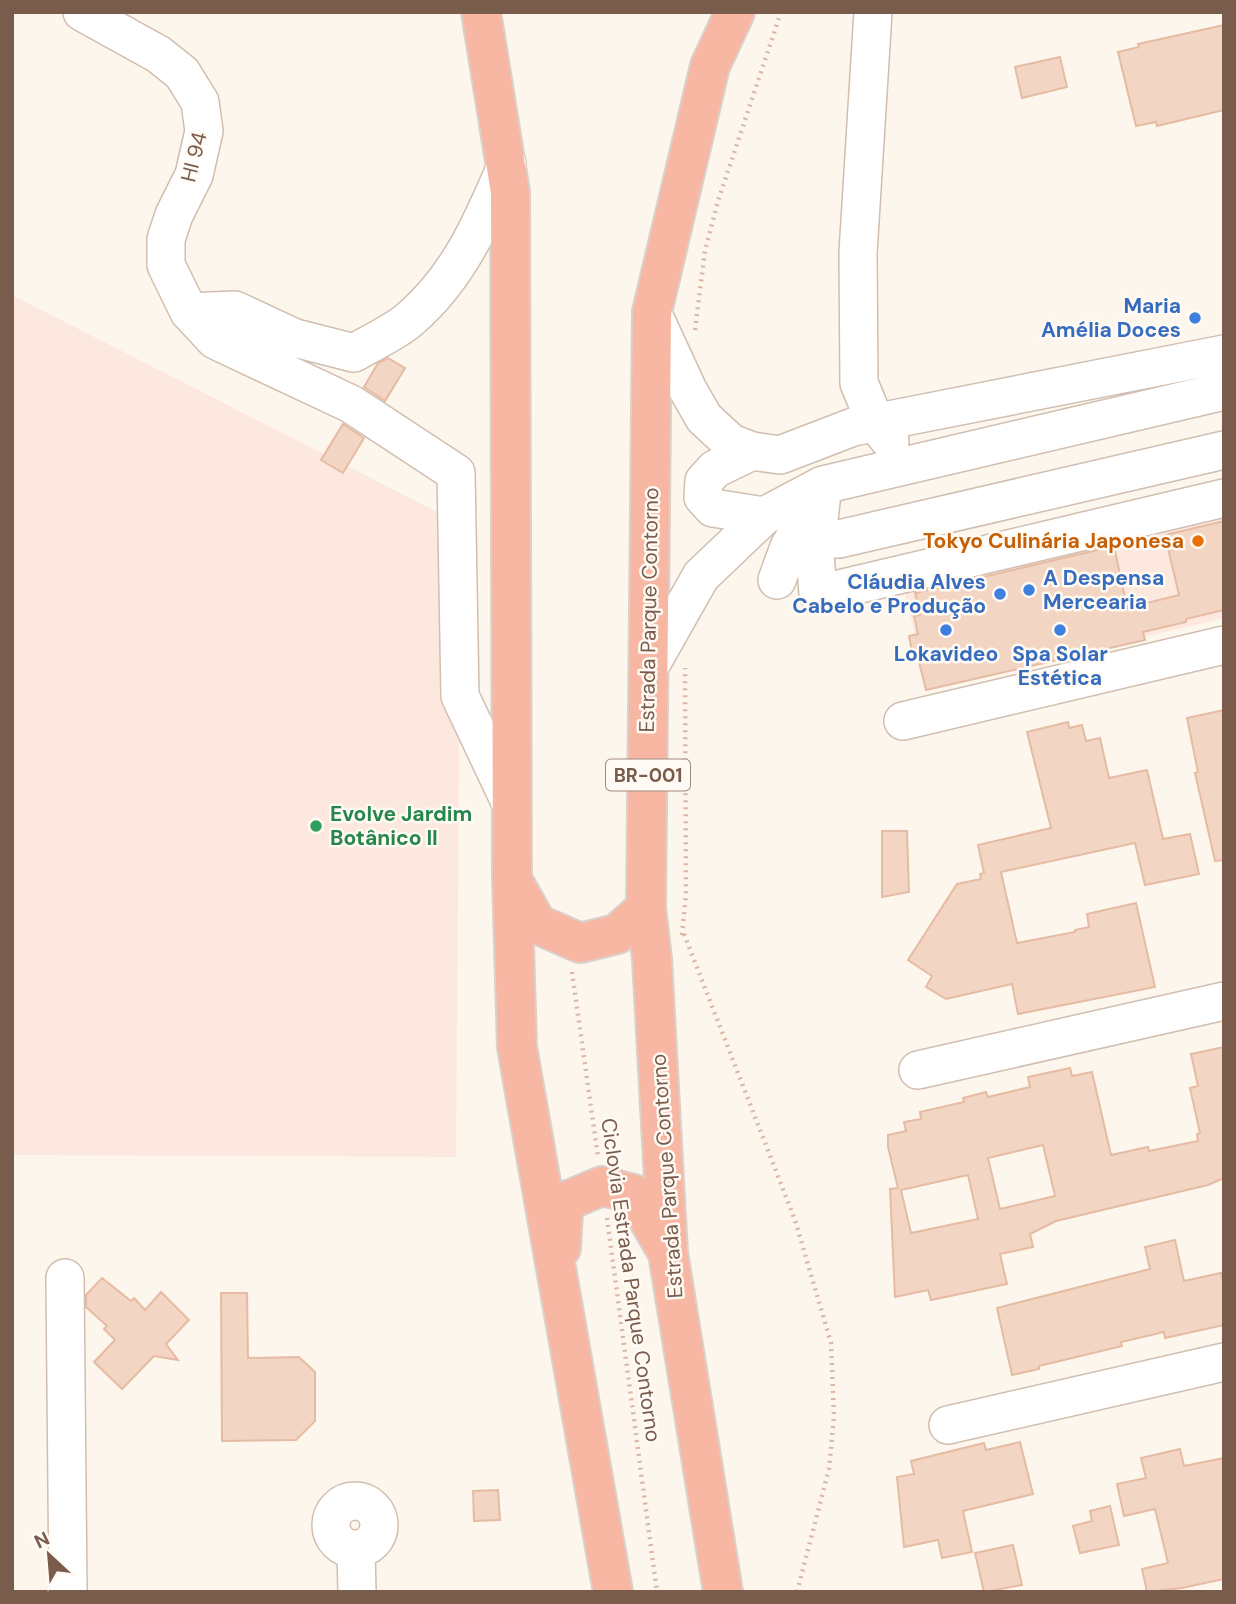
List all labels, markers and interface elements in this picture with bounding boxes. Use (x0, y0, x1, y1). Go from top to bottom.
street label: HI 94 (174, 129, 214, 185)
place label: Maria Amélia Doces (1041, 292, 1181, 344)
marker: Maria Amélia Doces (1187, 310, 1203, 326)
street label: Estrada Parque Contorno (633, 487, 665, 733)
place label: Tokyo Culinária Japonesa (923, 527, 1184, 555)
marker: Tokyo Culinária Japonesa (1190, 533, 1206, 549)
place label: A Despensa Mercearia (1043, 564, 1164, 616)
place label: Cláudia Alves Cabelo e Produção (792, 568, 986, 620)
marker: A Despensa Mercearia (1021, 582, 1037, 598)
marker: Cláudia Alves Cabelo e Produção (992, 586, 1008, 602)
marker: Lokavideo (938, 622, 954, 638)
marker: Spa Solar Estética (1052, 622, 1068, 638)
place label: Lokavideo (894, 640, 998, 668)
place label: Spa Solar Estética (1012, 640, 1108, 692)
road number: BR-001 (606, 760, 690, 790)
place label: Evolve Jardim Botânico II (330, 800, 472, 852)
marker: Evolve Jardim Botânico II (308, 818, 324, 834)
street label: Estrada Parque Contorno (644, 1053, 690, 1299)
street label: Ciclovia Estrada Parque Contorno (594, 1116, 668, 1444)
north arrow (14, 1520, 84, 1590)
text: N (30, 1526, 53, 1554)

